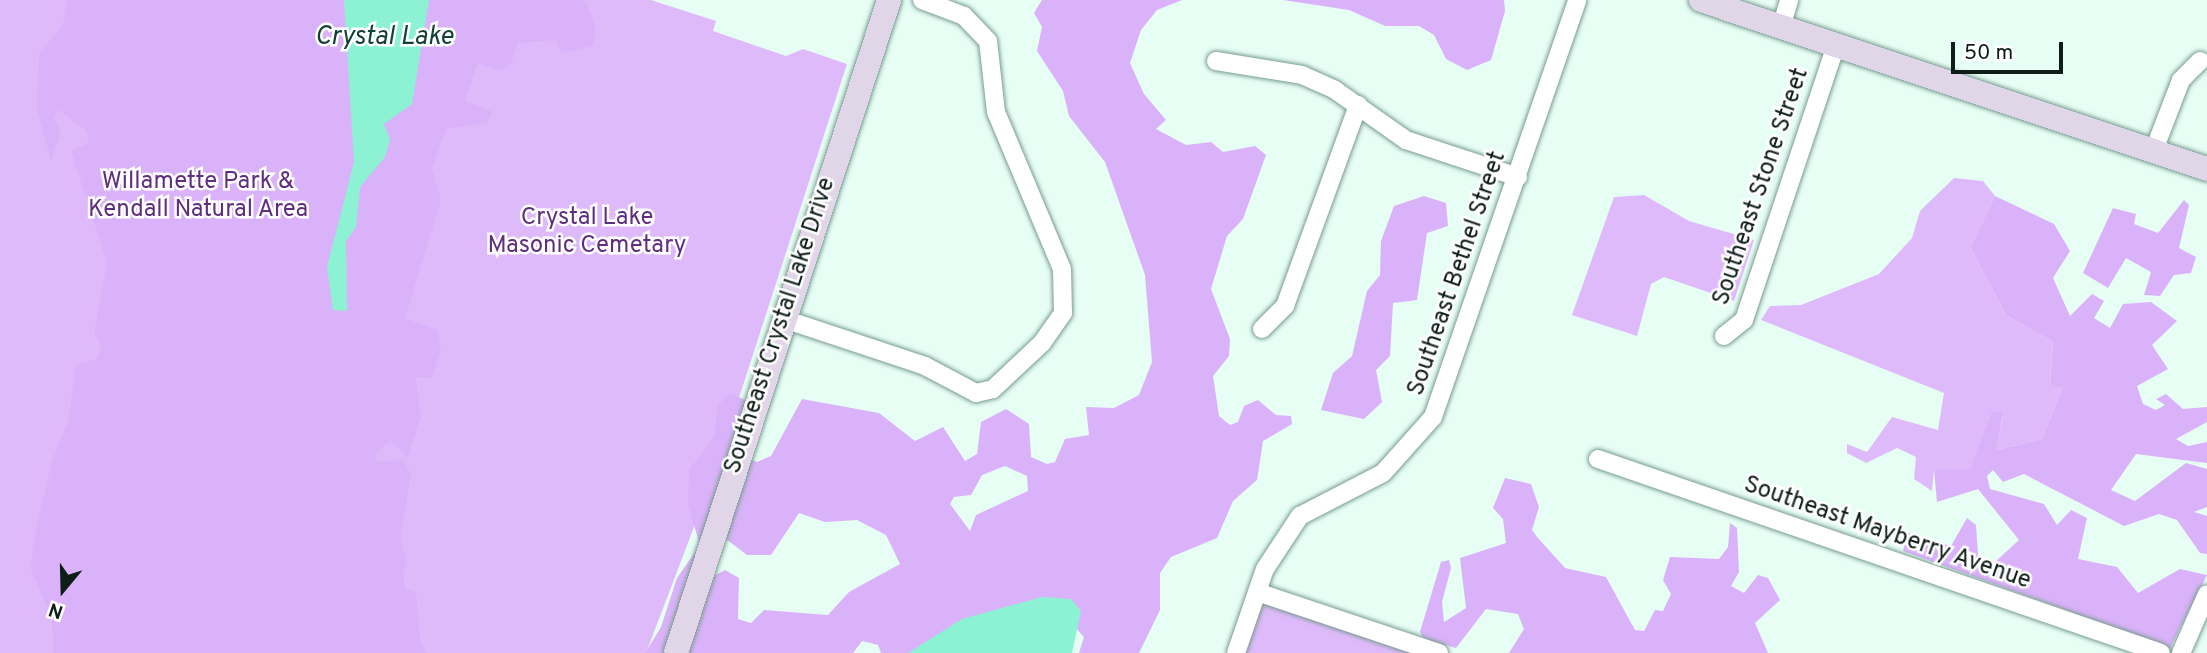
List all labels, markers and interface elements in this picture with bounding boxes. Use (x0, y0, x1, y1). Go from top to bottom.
water label: Crystal Lake (315, 22, 453, 54)
scale bar (1955, 28, 2067, 72)
text: 50 m (1964, 40, 2013, 67)
street label: Southeast Stone Street (1708, 65, 1816, 309)
street label: Southeast Bethel Street (1403, 148, 1513, 400)
park label: Willamette Park & Kendall Natural Area (87, 169, 309, 225)
street label: Southeast Crystal Lake Drive (719, 174, 843, 478)
park label: Crystal Lake Masonic Cemetary (488, 205, 686, 261)
street label: Southeast Mayberry Avenue (1739, 471, 2035, 597)
north arrow (28, 555, 98, 625)
text: N (46, 596, 67, 623)

